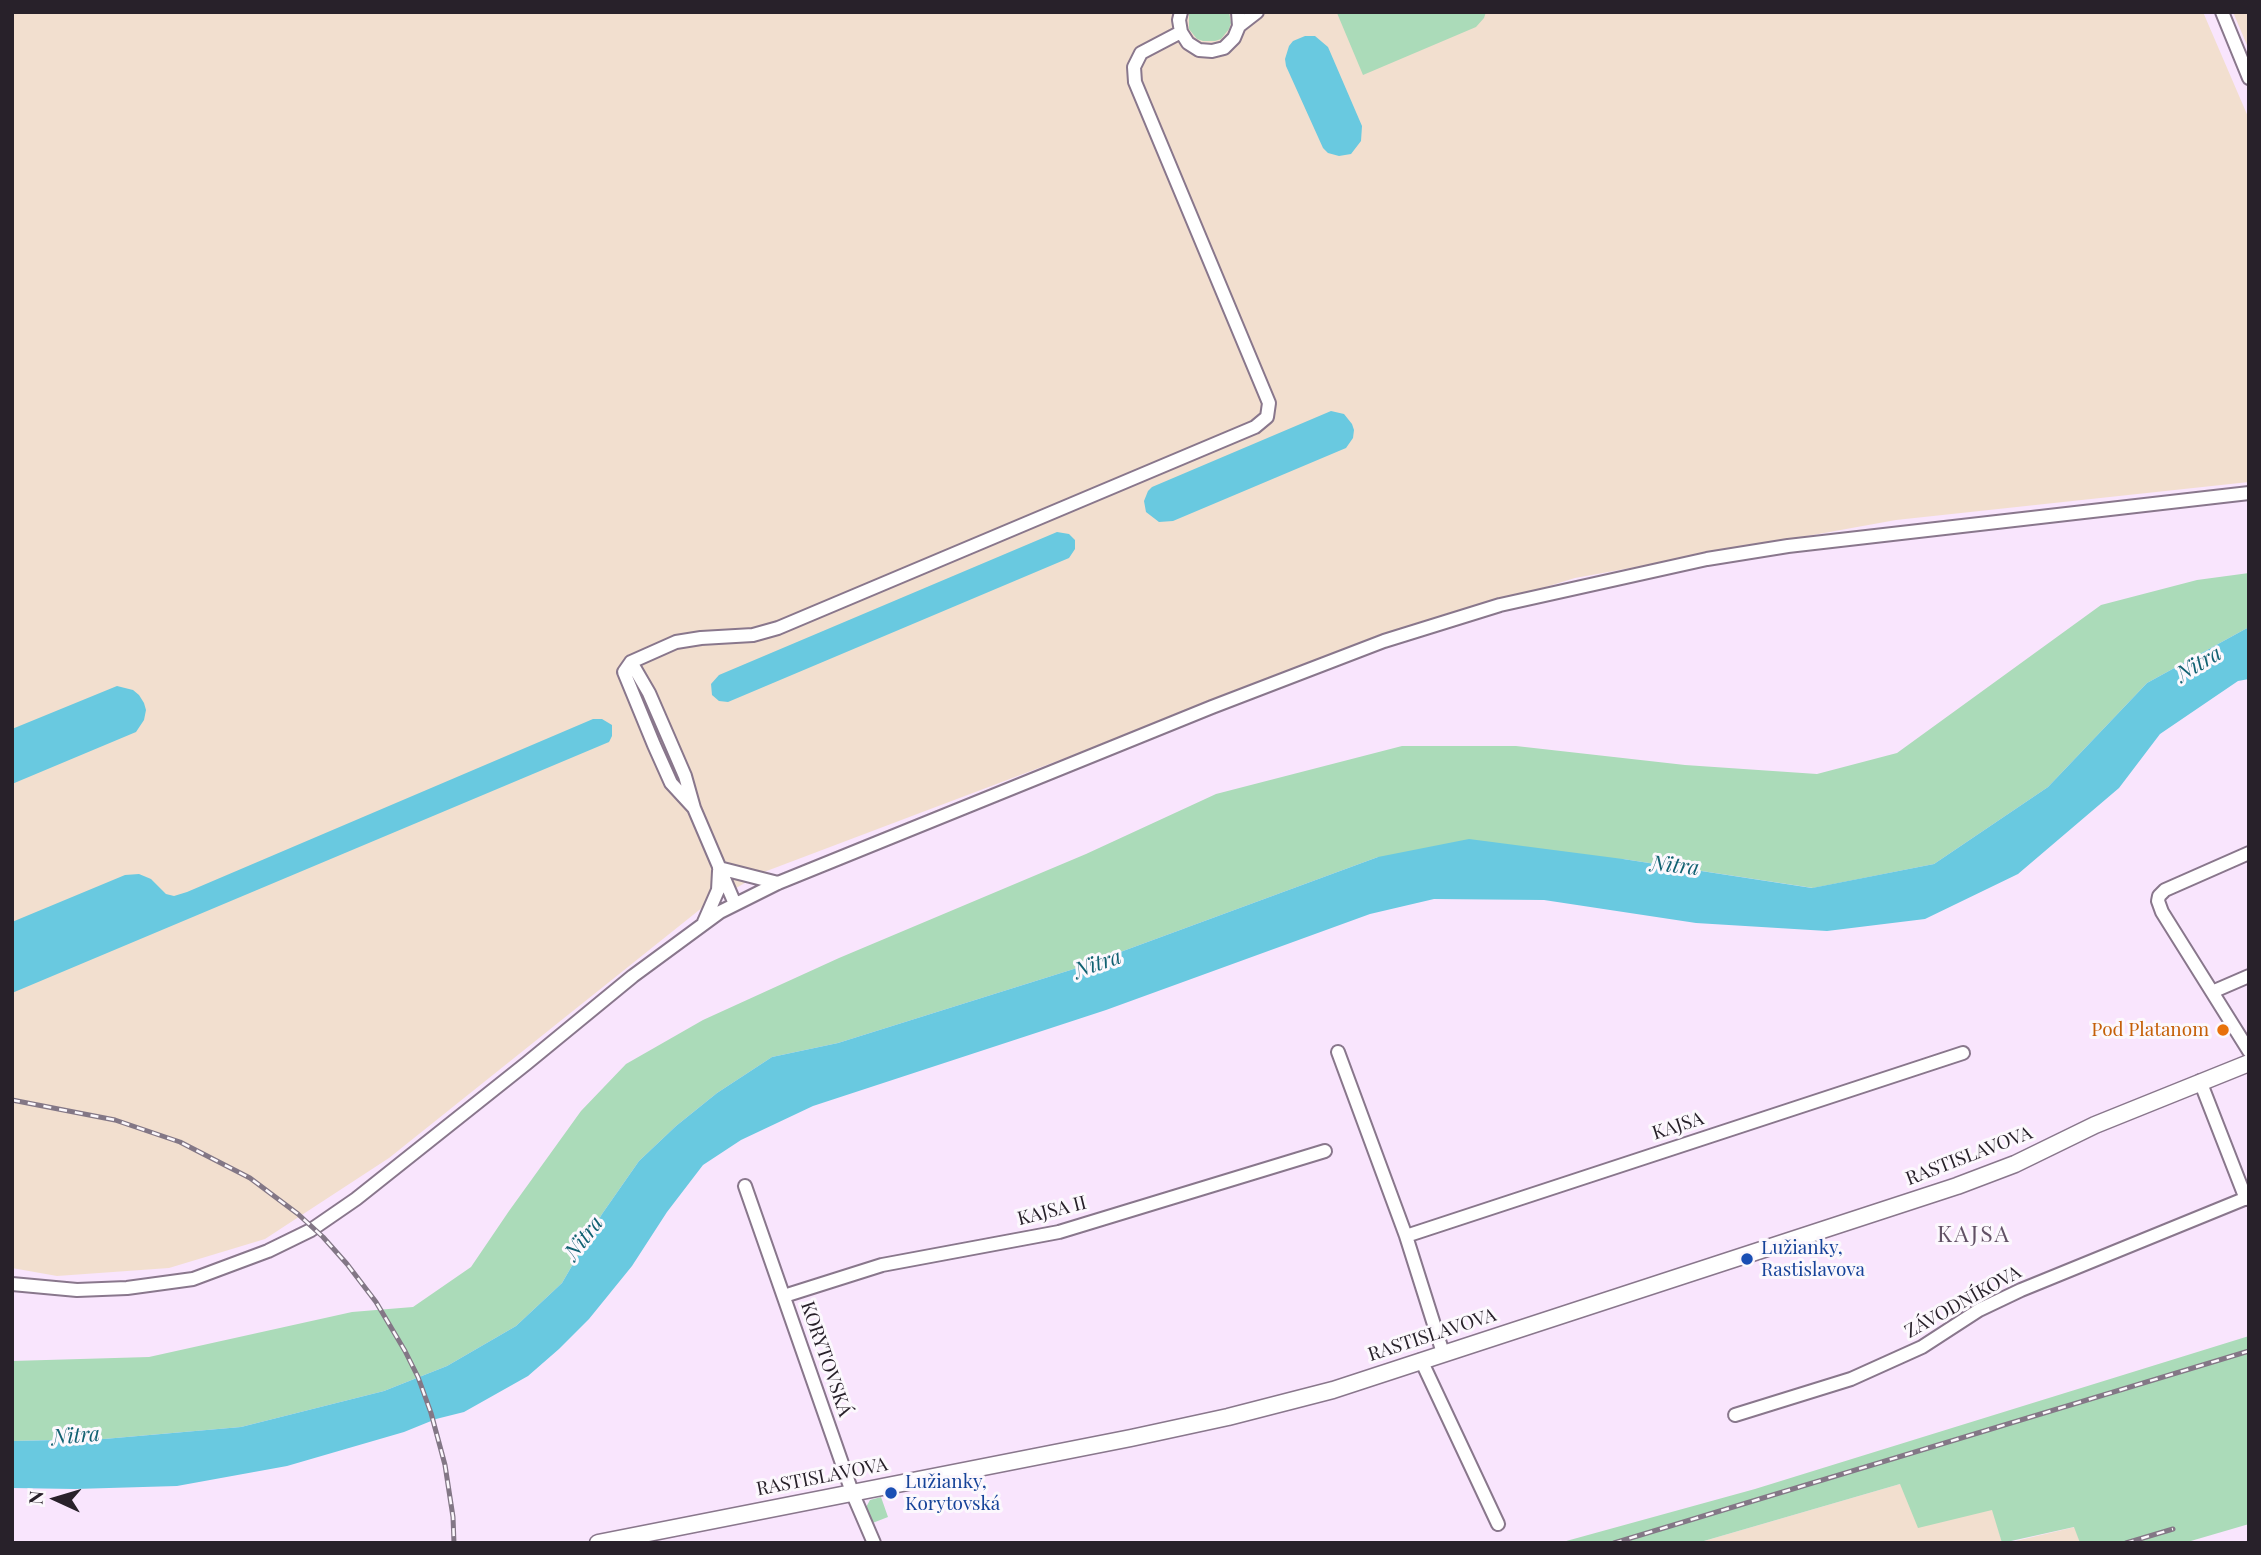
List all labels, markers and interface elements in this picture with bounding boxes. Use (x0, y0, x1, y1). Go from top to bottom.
water label: Nitra (2172, 641, 2226, 687)
water label: Nitra (1650, 851, 1700, 881)
water label: Nitra (1071, 944, 1125, 984)
place label: Pod Platanom (2091, 1019, 2209, 1041)
marker: Pod Platanom (2215, 1022, 2231, 1038)
street label: KAJSA (1649, 1107, 1707, 1145)
street label: RASTISLAVOVA (1903, 1121, 2035, 1191)
street label: KAJSA II (1015, 1191, 1089, 1231)
water label: Nitra (559, 1211, 609, 1265)
district label: KAJSA (1938, 1221, 2010, 1249)
place label: Lužianky, Rastislavova (1761, 1237, 1865, 1281)
marker: Lužianky, Rastislavova (1739, 1251, 1755, 1267)
street label: ZÁVODNÍKOVA (1901, 1261, 2025, 1343)
street label: KORYTOVSKÁ (796, 1298, 856, 1420)
street label: RASTISLAVOVA (1365, 1304, 1499, 1366)
water label: Nitra (51, 1422, 101, 1450)
street label: RASTISLAVOVA (754, 1453, 890, 1501)
north arrow (21, 1464, 91, 1534)
place label: Lužianky, Korytovská (905, 1471, 1000, 1515)
marker: Lužianky, Korytovská (883, 1485, 899, 1501)
text: N (22, 1490, 48, 1505)

